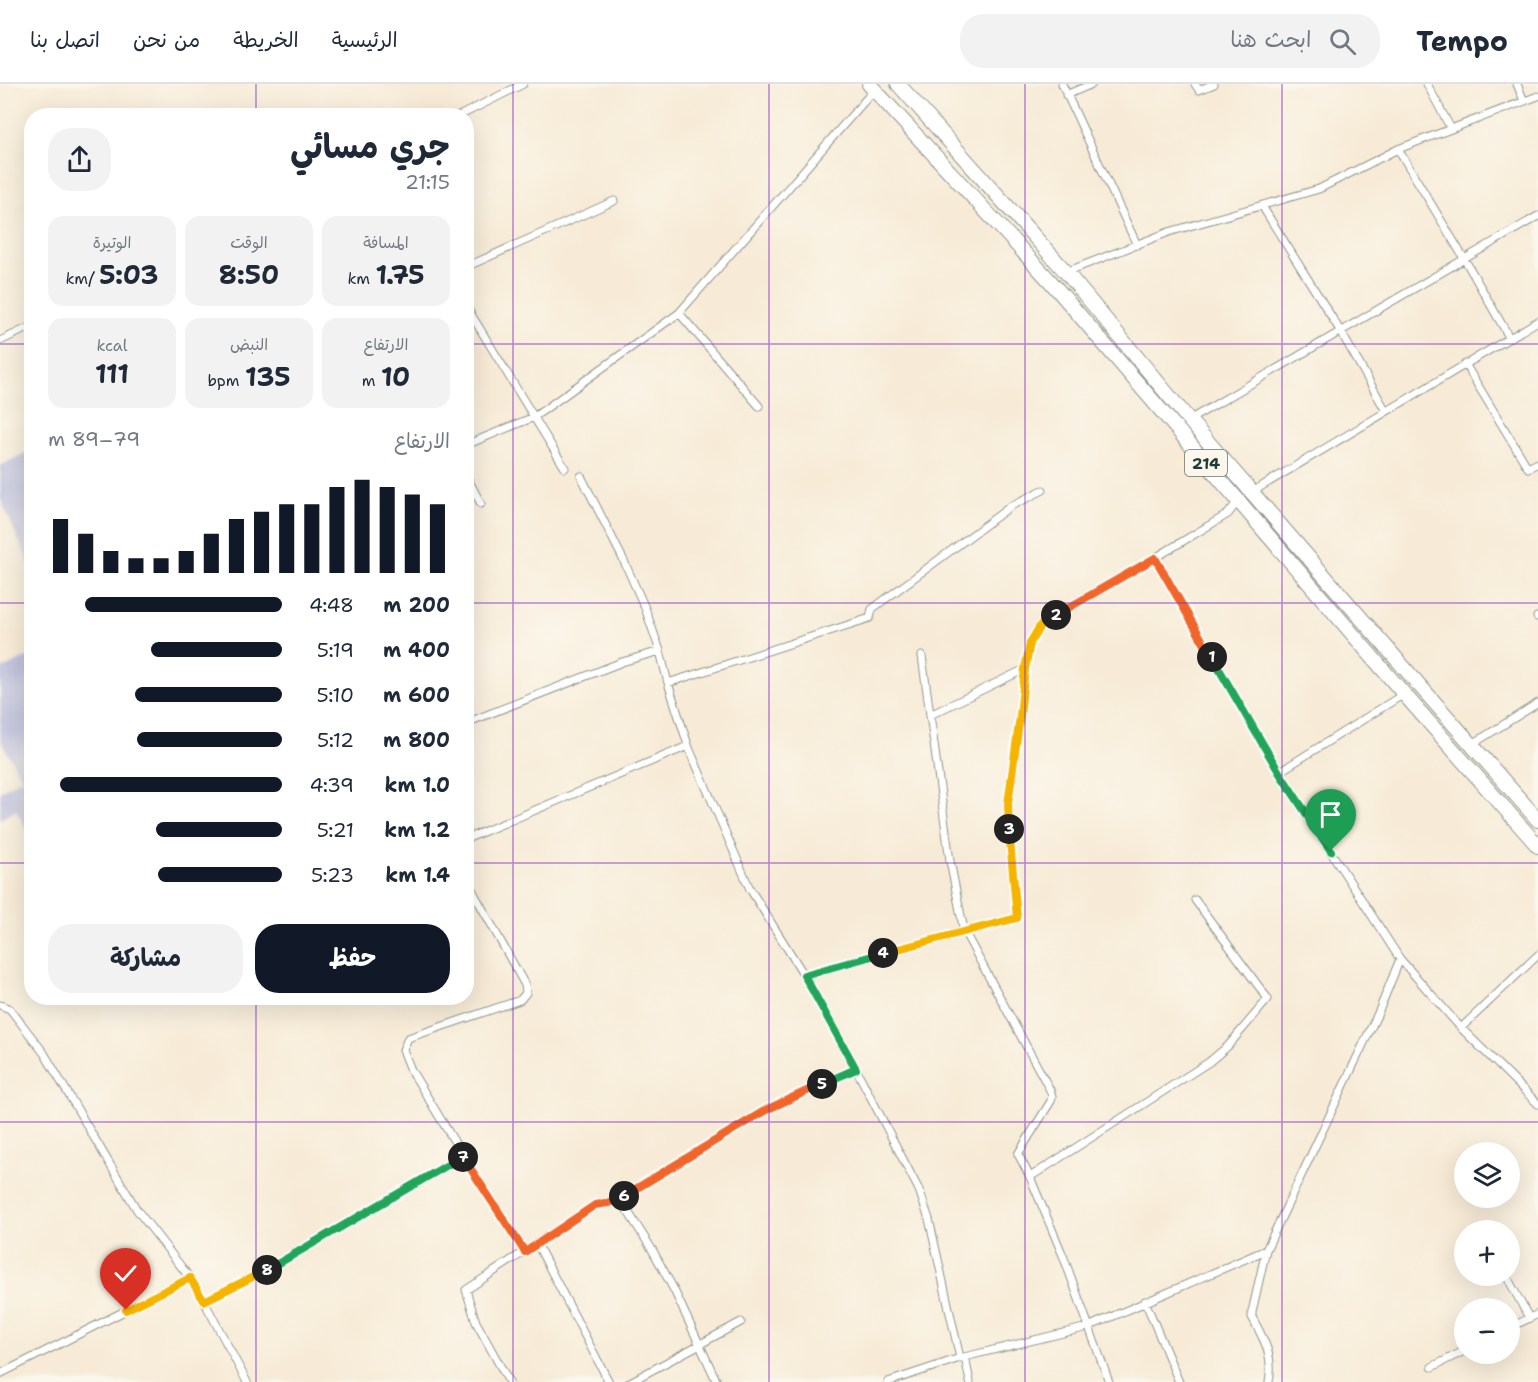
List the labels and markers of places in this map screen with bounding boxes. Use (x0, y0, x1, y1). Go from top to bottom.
pin: 2 (1041, 600, 1071, 630)
pin: 1 (1197, 642, 1227, 672)
pin (1305, 789, 1356, 851)
pin: 3 (994, 814, 1024, 844)
pin: 4 (868, 938, 898, 968)
pin: 5 (807, 1069, 837, 1099)
pin: 7 (448, 1142, 478, 1172)
pin: 6 (609, 1181, 639, 1211)
pin (100, 1248, 151, 1310)
pin: 8 (252, 1255, 282, 1285)

